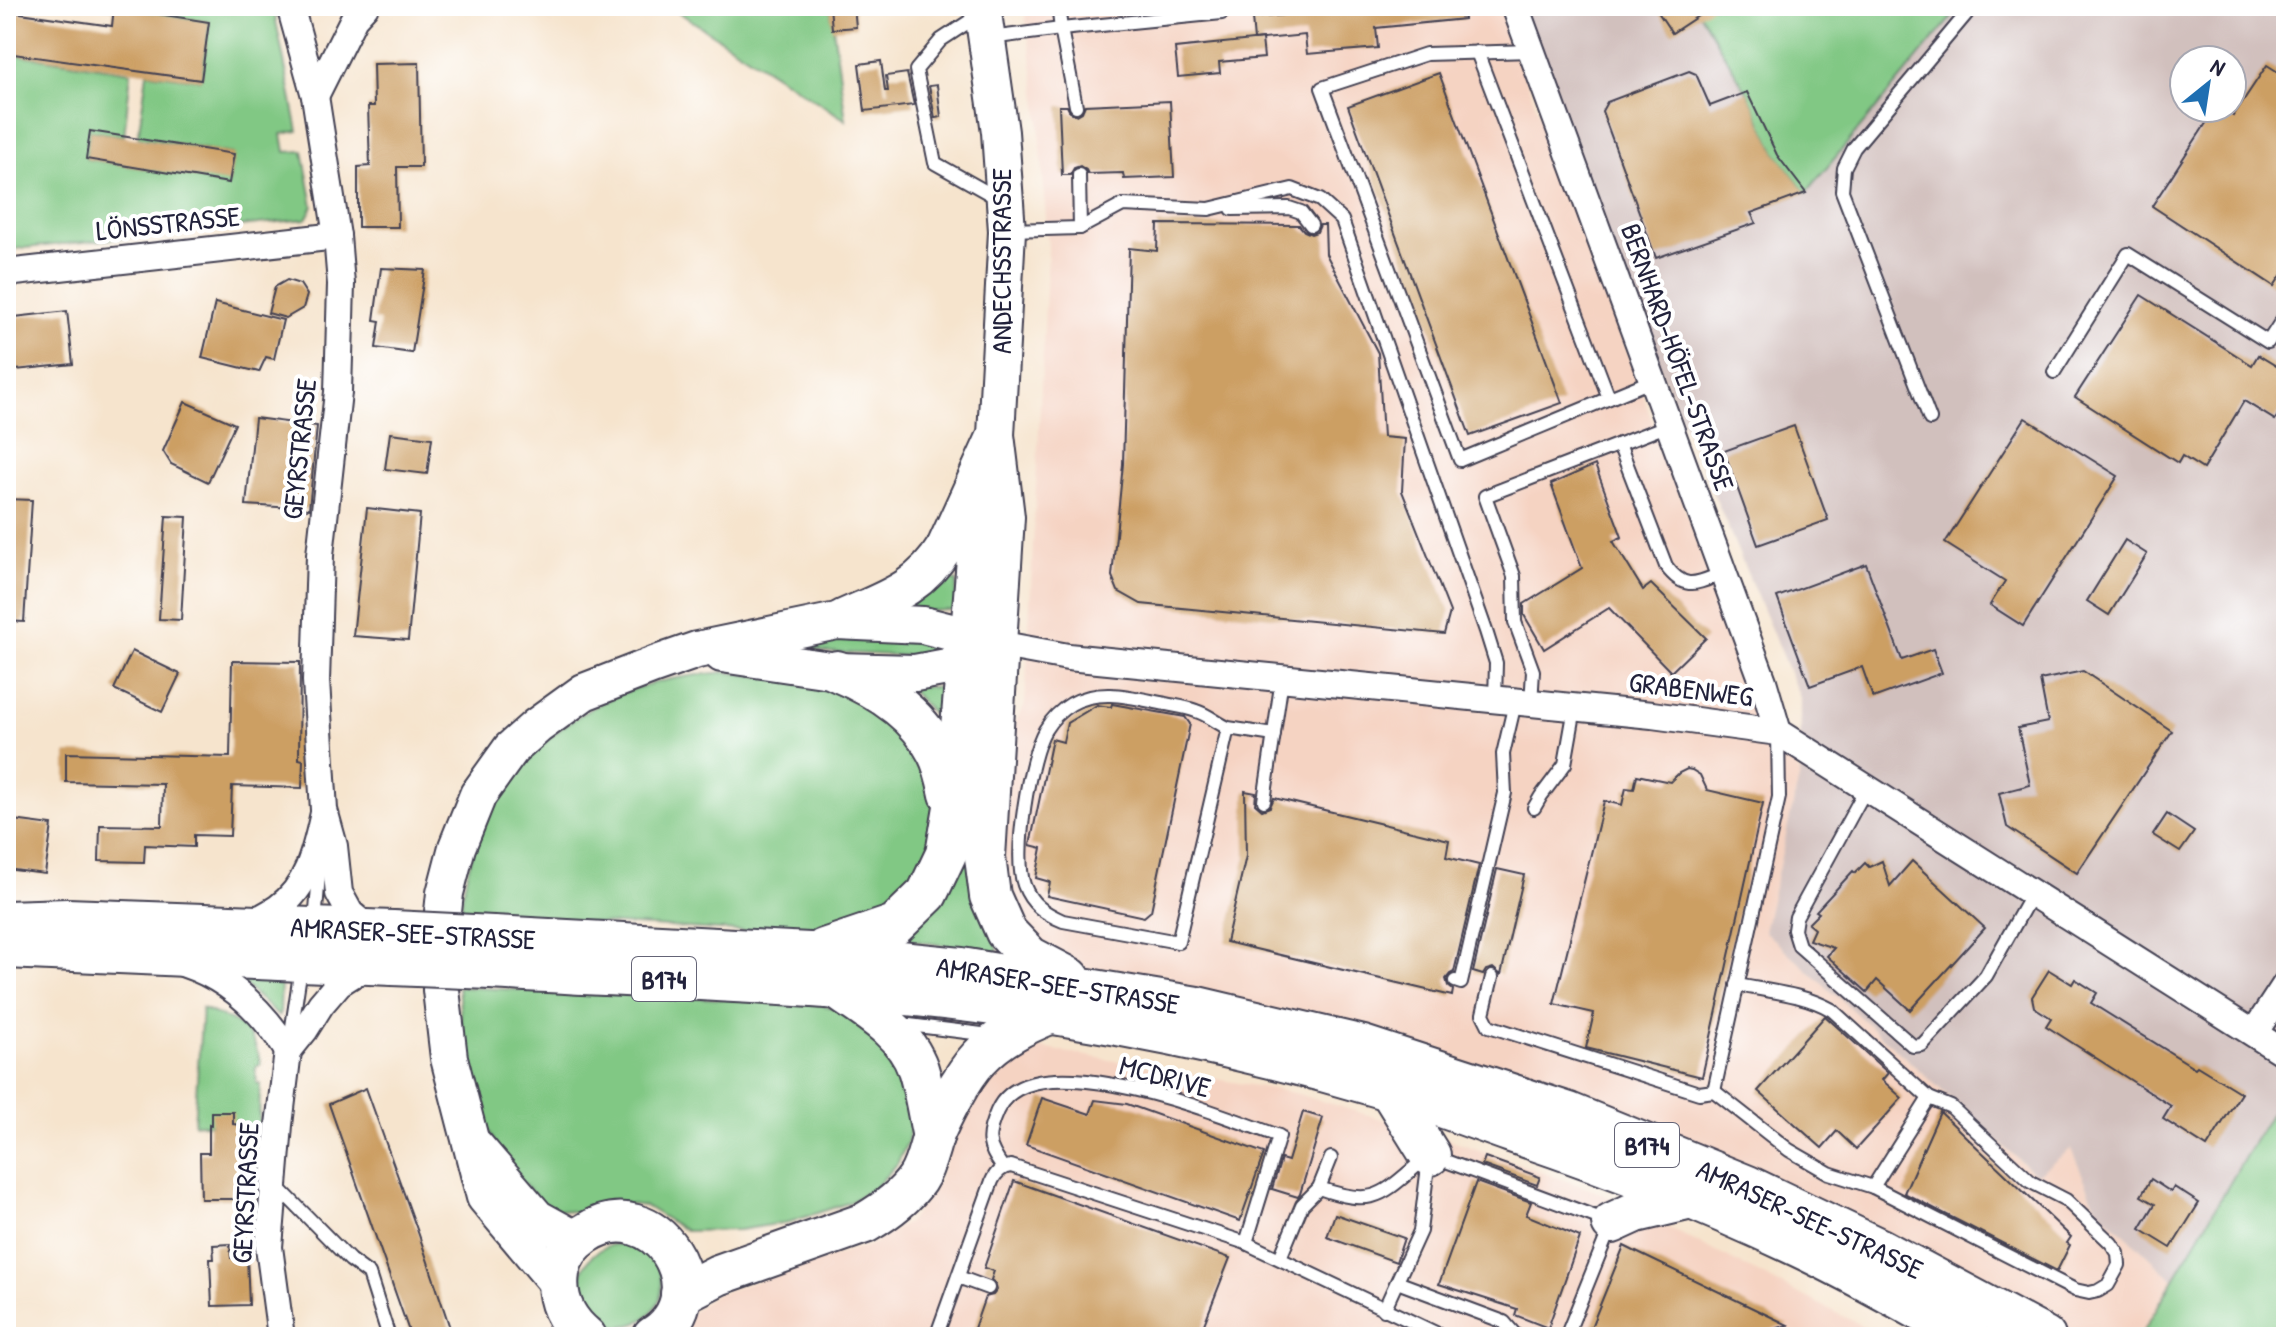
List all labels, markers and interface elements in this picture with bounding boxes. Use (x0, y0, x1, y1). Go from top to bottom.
north arrow (2168, 44, 2248, 124)
text: N (2205, 51, 2231, 83)
street label: ANDECHSSTRASSE (982, 168, 1020, 354)
street label: LÖNSSTRASSE (94, 197, 242, 249)
street label: BERNHARD-HÖFEL-STRASSE (1612, 218, 1744, 496)
street label: GEYRSTRASSE (273, 377, 325, 521)
street label: GRABENWEG (1627, 663, 1756, 716)
street label: AMRASER-SEE-STRASSE (290, 908, 536, 958)
street label: AMRASER-SEE-STRASSE (934, 947, 1182, 1023)
road number: B174 (632, 957, 696, 1001)
street label: MCDRIVE (1115, 1046, 1215, 1106)
street label: GEYRSTRASSE (222, 1121, 268, 1265)
road number: B174 (1615, 1123, 1679, 1167)
street label: AMRASER-SEE-STRASSE (1691, 1150, 1929, 1288)

